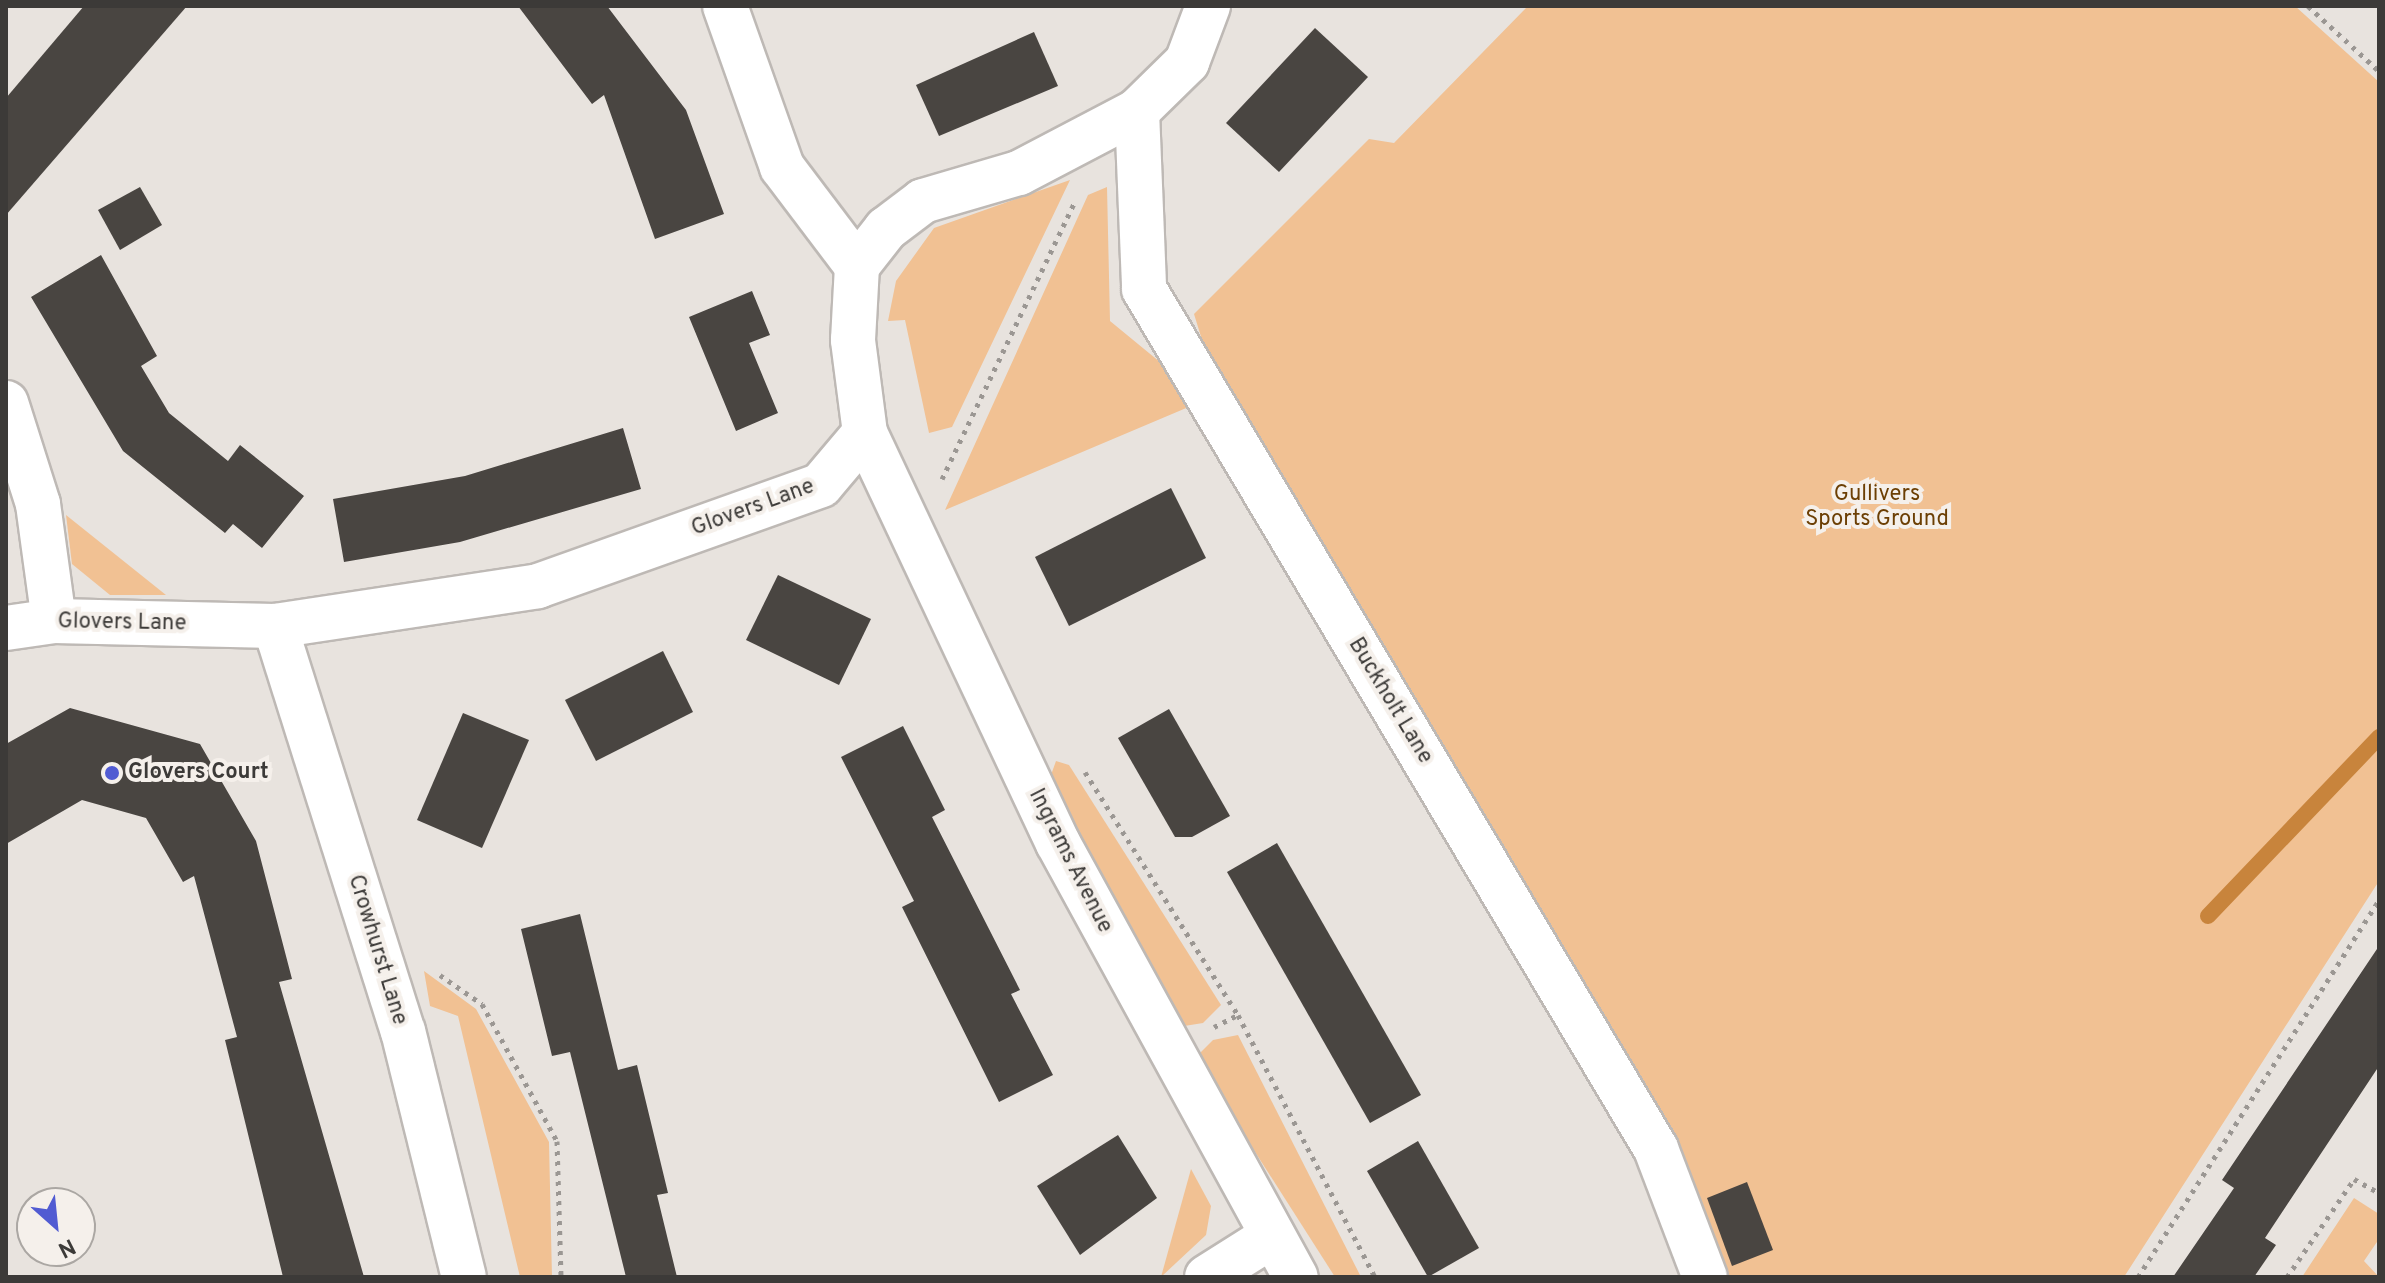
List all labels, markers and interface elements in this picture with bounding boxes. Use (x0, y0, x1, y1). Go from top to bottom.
street label: Glovers Lane (688, 474, 818, 542)
park label: Gullivers Sports Ground (1805, 481, 1949, 532)
street label: Glovers Lane (57, 609, 187, 637)
street label: Buckholt Lane (1342, 633, 1438, 769)
place label: Glovers Court (128, 760, 269, 786)
marker: Glovers Court (103, 764, 121, 782)
street label: Ingrams Avenue (1022, 784, 1118, 938)
street label: Crowhurst Lane (342, 872, 412, 1028)
north arrow (16, 1187, 96, 1267)
text: N (53, 1231, 79, 1263)

